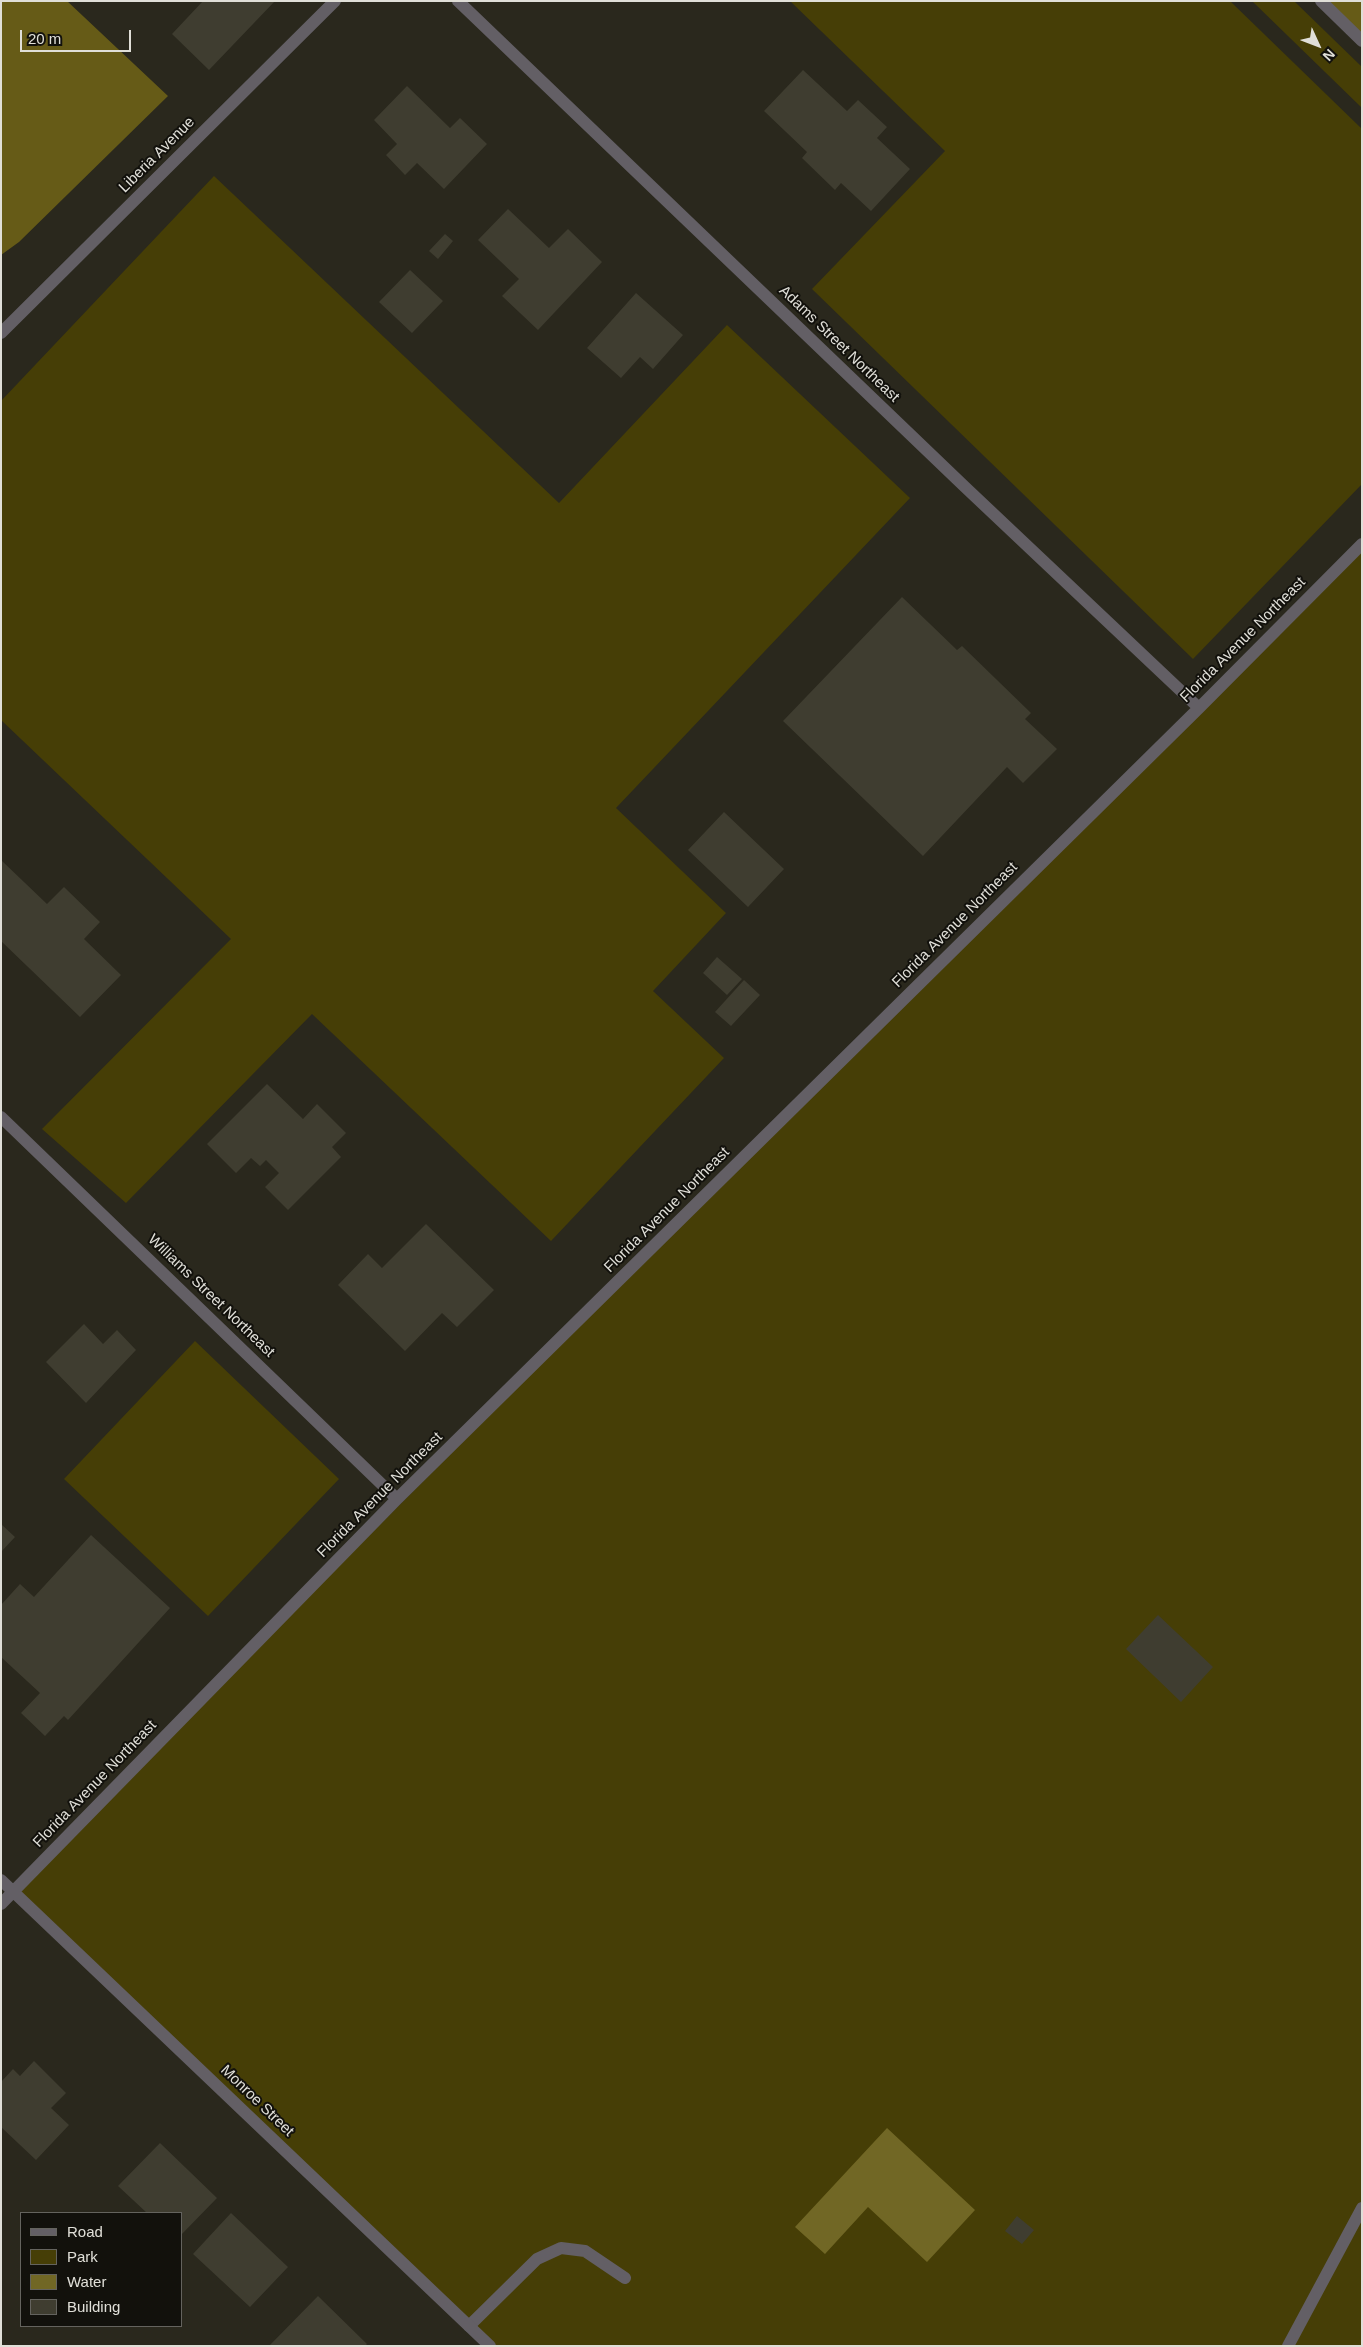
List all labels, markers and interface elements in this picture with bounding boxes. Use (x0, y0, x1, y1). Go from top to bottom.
scale bar (22, 20, 134, 52)
north arrow (1293, 20, 1343, 70)
text: 20 m (28, 30, 61, 47)
text: N (1320, 46, 1338, 64)
street label: Liberia Avenue (115, 113, 199, 197)
street label: Adams Street Northeast (775, 282, 903, 406)
street label: Florida Avenue Northeast (1177, 574, 1309, 706)
street label: Florida Avenue Northeast (889, 859, 1021, 991)
street label: Florida Avenue Northeast (601, 1144, 733, 1276)
street label: Williams Street Northeast (144, 1231, 278, 1361)
street label: Florida Avenue Northeast (314, 1429, 446, 1561)
street label: Florida Avenue Northeast (30, 1717, 160, 1851)
street label: Monroe Street (217, 2062, 297, 2140)
legend (20, 2212, 182, 2327)
text: Road (67, 2223, 103, 2240)
text: Park (67, 2248, 98, 2265)
text: Water (67, 2273, 106, 2290)
text: Building (67, 2298, 120, 2315)

